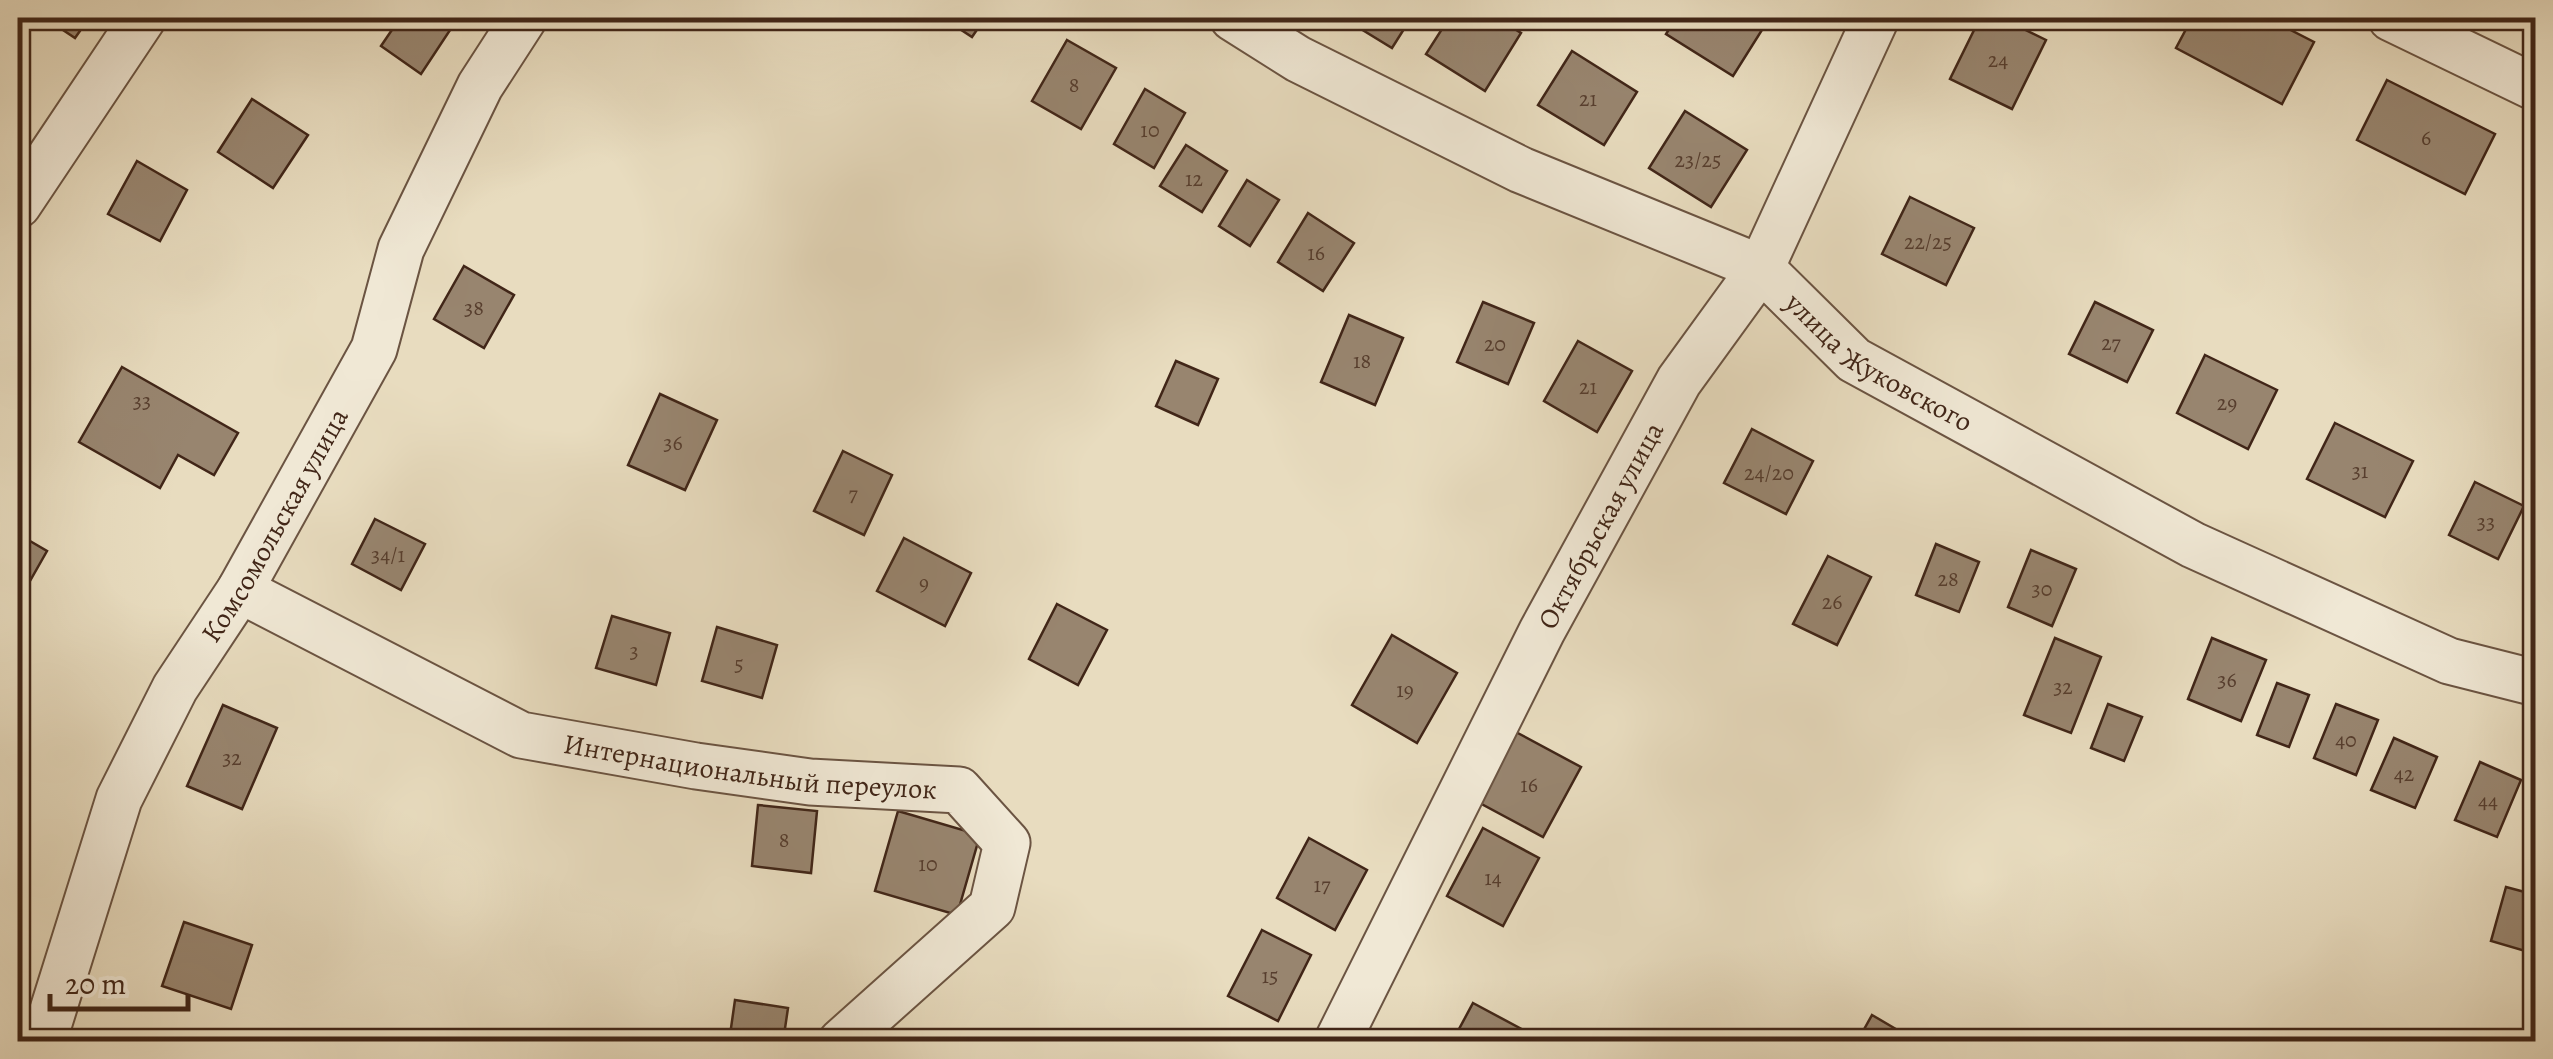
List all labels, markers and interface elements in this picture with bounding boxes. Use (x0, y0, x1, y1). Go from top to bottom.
house number: 24 (1988, 45, 2008, 75)
house number: 8 (1069, 70, 1079, 100)
house number: 21 (1579, 84, 1597, 114)
house number: 10 (1140, 115, 1160, 145)
house number: 6 (2421, 123, 2431, 153)
house number: 23/25 (1675, 145, 1721, 175)
house number: 12 (1185, 164, 1203, 194)
house number: 22/25 (1904, 227, 1952, 257)
house number: 16 (1307, 238, 1325, 268)
street label: улица Жуковского (1776, 284, 1979, 441)
house number: 38 (464, 293, 484, 323)
house number: 27 (2101, 328, 2122, 358)
house number: 20 (1484, 329, 1506, 359)
house number: 18 (1353, 346, 1371, 376)
house number: 21 (1579, 372, 1597, 402)
house number: 33 (133, 386, 151, 416)
house number: 29 (2217, 388, 2237, 418)
street label: Комсомольская улица (192, 401, 358, 650)
street label: Октябрьская улица (1529, 415, 1673, 636)
house number: 36 (663, 428, 683, 458)
house number: 31 (2352, 456, 2368, 486)
house number: 24/20 (1744, 458, 1794, 488)
house number: 7 (848, 479, 858, 509)
house number: 33 (2477, 507, 2495, 537)
house number: 34/1 (371, 540, 405, 570)
house number: 28 (1937, 564, 1959, 594)
house number: 9 (919, 568, 929, 598)
house number: 30 (2032, 574, 2052, 604)
house number: 26 (1822, 587, 1842, 617)
house number: 3 (629, 636, 639, 666)
house number: 5 (734, 649, 744, 679)
house number: 36 (2217, 665, 2237, 695)
house number: 32 (2053, 672, 2073, 702)
house number: 19 (1396, 675, 1414, 705)
street label: Интернациональный переулок (560, 725, 938, 809)
house number: 40 (2335, 725, 2357, 755)
house number: 32 (222, 743, 242, 773)
house number: 42 (2394, 759, 2414, 789)
house number: 16 (1520, 770, 1538, 800)
house number: 44 (2478, 786, 2498, 816)
house number: 8 (779, 825, 789, 855)
house number: 10 (918, 849, 938, 879)
house number: 14 (1484, 863, 1502, 893)
house number: 17 (1314, 870, 1331, 900)
scale bar (50, 949, 188, 1011)
house number: 15 (1262, 961, 1278, 991)
text: 20 m (65, 964, 126, 1004)

